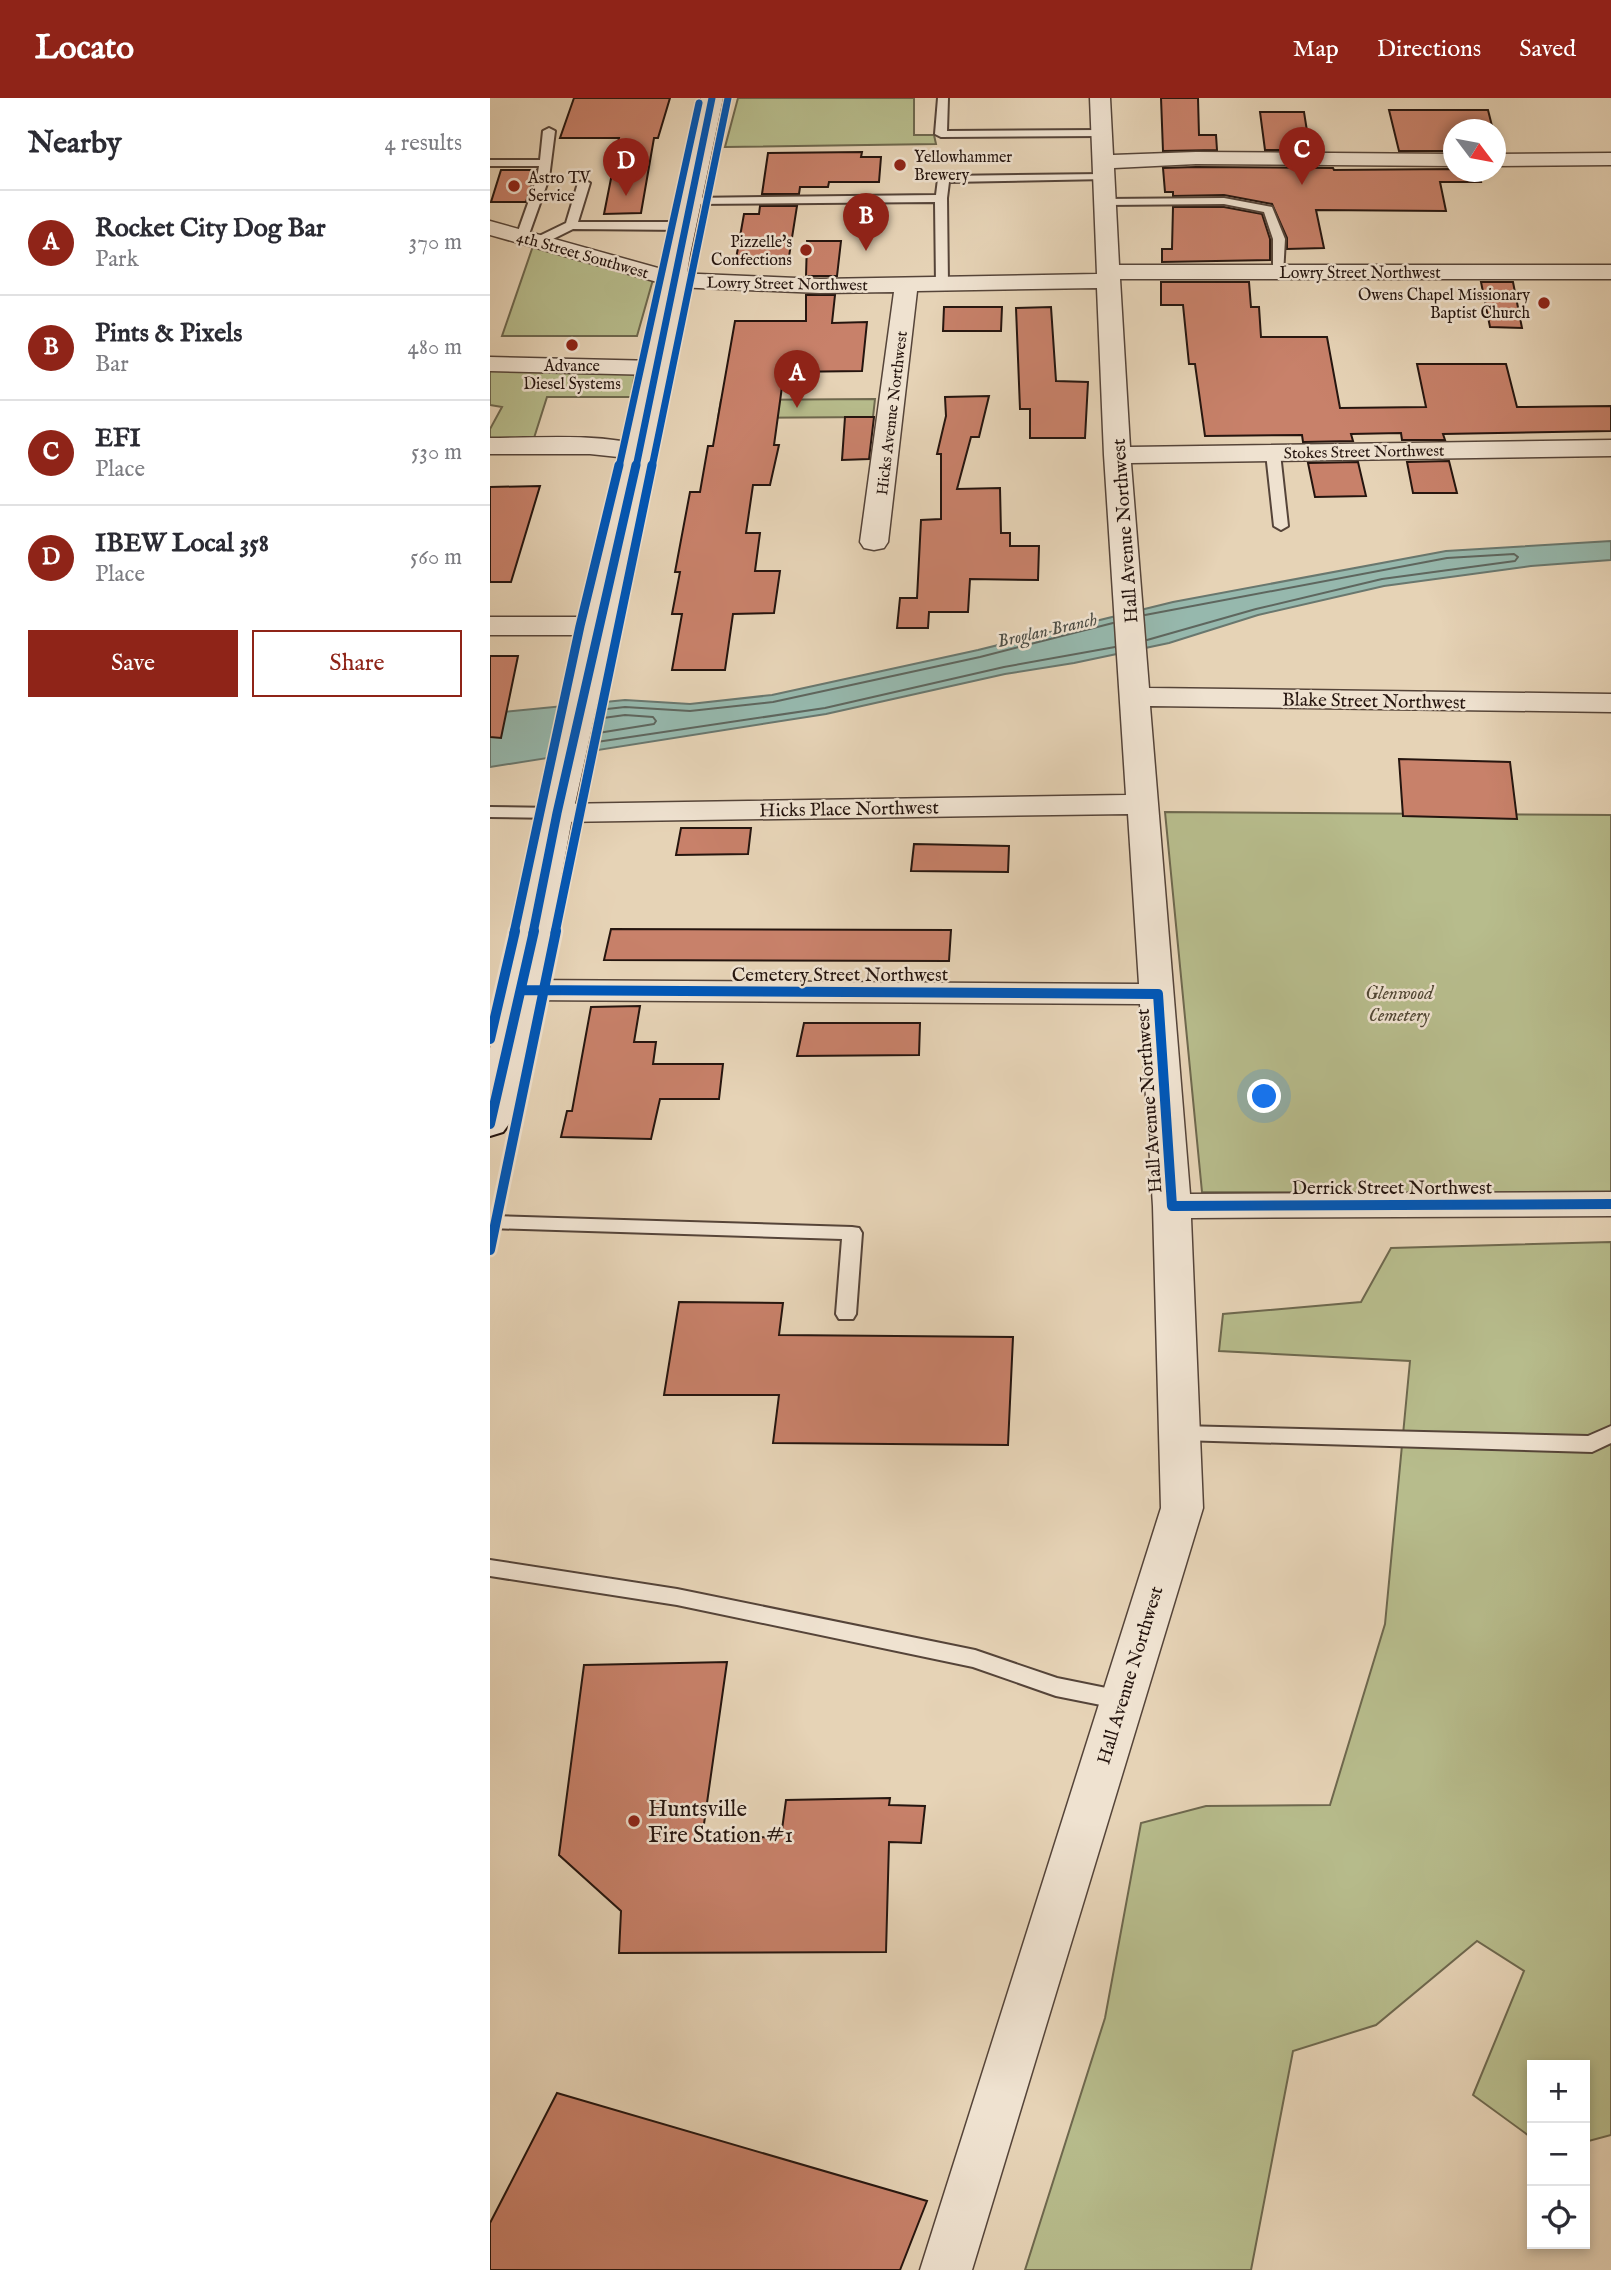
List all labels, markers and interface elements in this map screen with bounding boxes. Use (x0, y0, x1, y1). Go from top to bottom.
text: Locato (35, 28, 134, 70)
text: Map (1293, 34, 1339, 65)
text: Directions (1377, 34, 1481, 65)
text: Saved (1519, 34, 1576, 65)
north arrow (1443, 119, 1506, 182)
text: Nearby (28, 125, 121, 163)
pin: C (1279, 127, 1325, 185)
text: 4 results (384, 129, 462, 158)
pin: D (603, 138, 649, 196)
place label: Yellowhammer Brewery (914, 148, 1012, 186)
marker: Yellowhammer Brewery (892, 157, 908, 173)
place label: Astro TV Service (527, 169, 591, 207)
marker: Astro TV Service (506, 178, 522, 194)
pin: B (843, 193, 889, 251)
text: Rocket City Dog Bar (95, 212, 326, 245)
text: A (43, 228, 59, 257)
text: 370 m (409, 228, 462, 257)
street label: 4th Street Southwest (514, 228, 651, 284)
place label: Pizzelle's Confections (711, 233, 792, 271)
marker: Pizzelle's Confections (798, 242, 814, 258)
text: Park (95, 245, 139, 274)
street label: Lowry Street Northwest (1279, 264, 1441, 284)
street label: Lowry Street Northwest (706, 274, 868, 296)
place label: Owens Chapel Missionary Baptist Church (1358, 286, 1530, 324)
marker: Owens Chapel Missionary Baptist Church (1536, 295, 1552, 311)
text: Pints & Pixels (95, 317, 242, 350)
street label: Hicks Avenue Northwest (873, 329, 913, 497)
text: B (43, 333, 59, 362)
text: 480 m (408, 333, 462, 362)
marker: Advance Diesel Systems (564, 337, 580, 353)
text: Bar (95, 350, 129, 379)
pin: A (774, 350, 820, 408)
place label: Advance Diesel Systems (523, 357, 621, 395)
text: EFI (95, 422, 141, 455)
street label: Hall Avenue Northwest (1108, 437, 1144, 624)
text: C (43, 438, 59, 467)
text: 530 m (411, 438, 462, 467)
street label: Stokes Street Northwest (1283, 442, 1445, 464)
text: Place (95, 455, 145, 484)
text: IBEW Local 358 (95, 527, 269, 560)
text: D (42, 543, 60, 572)
text: 560 m (410, 543, 462, 572)
text: Place (95, 560, 145, 589)
water label: Broglan Branch (995, 609, 1100, 654)
button: Save (28, 630, 238, 697)
button: Share (252, 630, 462, 697)
street label: Blake Street Northwest (1282, 688, 1467, 716)
street label: Hicks Place Northwest (759, 796, 940, 824)
street label: Cemetery Street Northwest (732, 964, 949, 988)
park label: Glenwood Cemetery (1365, 982, 1434, 1028)
street label: Hall Avenue Northwest (1132, 1007, 1168, 1194)
your location (1247, 1079, 1281, 1113)
street label: Derrick Street Northwest (1292, 1177, 1493, 1201)
street label: Hall Avenue Northwest (1092, 1583, 1170, 1768)
place label: Huntsville Fire Station #1 (648, 1795, 793, 1850)
marker: Huntsville Fire Station #1 (626, 1813, 642, 1829)
map controls (1527, 2060, 1590, 2249)
button: + (1527, 2060, 1590, 2123)
button: − (1527, 2123, 1590, 2186)
button: locate (1527, 2186, 1590, 2249)

